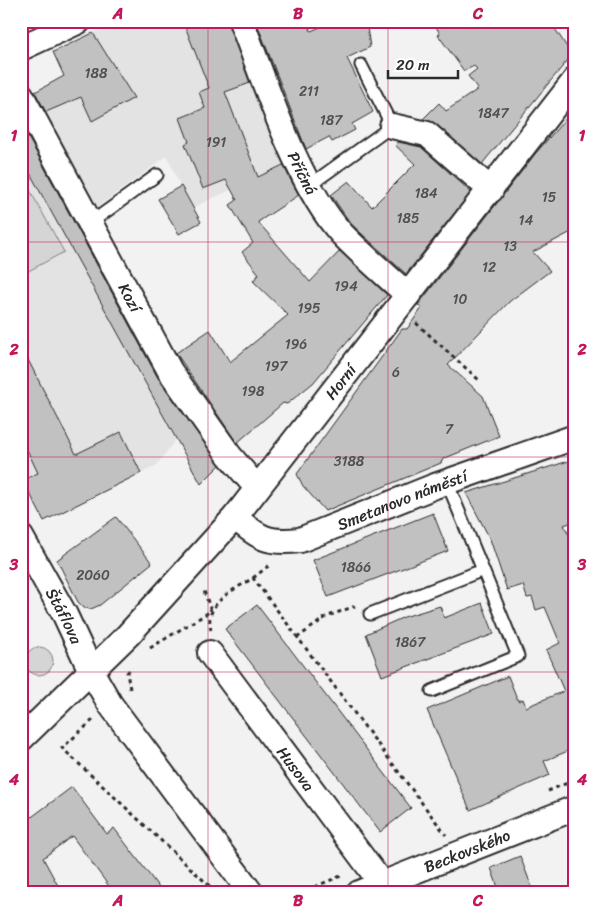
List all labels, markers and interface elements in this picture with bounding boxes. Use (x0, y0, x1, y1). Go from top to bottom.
text: A (112, 0, 123, 28)
text: B (293, 0, 304, 28)
text: C (472, 0, 484, 28)
scale bar (388, 48, 458, 80)
text: 20 m (396, 52, 430, 78)
house number: 188 (85, 61, 108, 86)
house number: 211 (299, 79, 319, 104)
house number: 1847 (477, 101, 510, 126)
house number: 187 (320, 108, 343, 133)
text: 1 (11, 121, 18, 150)
text: 1 (579, 121, 586, 150)
house number: 191 (206, 130, 226, 155)
street label: Příčná (279, 147, 325, 200)
house number: 184 (414, 181, 438, 206)
house number: 15 (542, 185, 557, 210)
house number: 185 (396, 206, 420, 231)
house number: 14 (519, 208, 534, 233)
house number: 13 (503, 234, 517, 259)
house number: 12 (482, 255, 496, 280)
house number: 194 (334, 274, 358, 299)
street label: Kozí (110, 278, 151, 320)
house number: 10 (453, 287, 468, 312)
house number: 195 (297, 296, 321, 321)
house number: 196 (285, 332, 307, 357)
text: 2 (8, 335, 19, 364)
text: 2 (576, 335, 587, 364)
house number: 197 (265, 354, 288, 379)
street label: Horní (317, 356, 366, 406)
house number: 6 (392, 360, 400, 385)
house number: 198 (241, 379, 265, 404)
house number: 7 (445, 417, 454, 442)
house number: 3188 (334, 449, 365, 474)
street label: Smetanovo náměstí (333, 461, 474, 539)
text: 3 (9, 550, 19, 579)
text: 3 (577, 550, 587, 579)
house number: 1866 (341, 555, 371, 580)
house number: 2060 (76, 563, 110, 588)
street label: Štáflova (37, 582, 91, 650)
house number: 1867 (395, 630, 426, 655)
street label: Husova (269, 740, 322, 798)
text: 4 (8, 765, 19, 794)
text: 4 (576, 765, 587, 794)
street label: Beckovského (420, 821, 515, 881)
text: A (112, 886, 123, 914)
text: B (293, 886, 304, 914)
text: C (472, 886, 484, 914)

